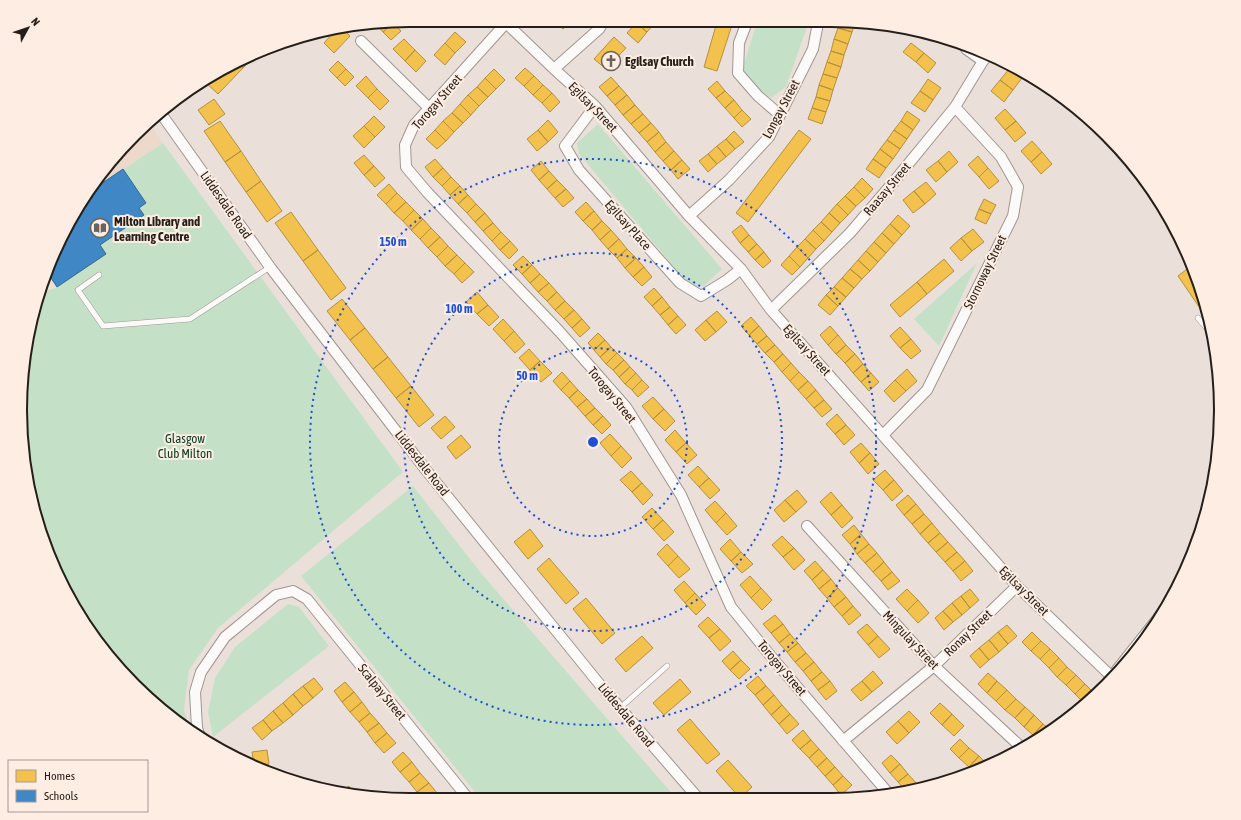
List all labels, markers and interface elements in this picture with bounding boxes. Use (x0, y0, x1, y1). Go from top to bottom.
north arrow (8, 8, 48, 48)
text: N (29, 15, 42, 28)
church icon: Egilsay Church (600, 50, 622, 72)
place label: Egilsay Church (625, 54, 694, 69)
street label: Torogay Street (409, 71, 465, 133)
street label: Longay Street (759, 77, 803, 141)
street label: Egilsay Street (565, 79, 621, 135)
street label: Raasay Street (860, 159, 914, 219)
street label: Liddesdale Road (197, 168, 255, 242)
street label: Egilsay Place (602, 197, 654, 253)
place label: Milton Library and Learning Centre (114, 214, 200, 244)
library icon: Milton Library and Learning Centre (89, 217, 111, 239)
street label: Stornoway Street (961, 232, 1010, 312)
text: 150 m (379, 235, 407, 249)
text: 100 m (445, 302, 473, 316)
street label: Egilsay Street (780, 321, 834, 379)
street label: Torogay Street (585, 364, 639, 426)
text: 50 m (516, 369, 538, 383)
street label: Liddesdale Road (392, 427, 452, 499)
park label: Glasgow Club Milton (158, 431, 212, 461)
centre of rings (586, 435, 600, 449)
street label: Egilsay Street (996, 563, 1052, 619)
street label: Ronay Street (941, 606, 995, 659)
street label: Mingulay Street (880, 607, 942, 673)
street label: Torogay Street (754, 637, 810, 699)
street label: Scalpay Street (355, 661, 409, 723)
street label: Liddesdale Road (595, 680, 657, 750)
legend (8, 760, 148, 812)
text: Homes (44, 769, 75, 783)
text: Schools (44, 789, 78, 803)

